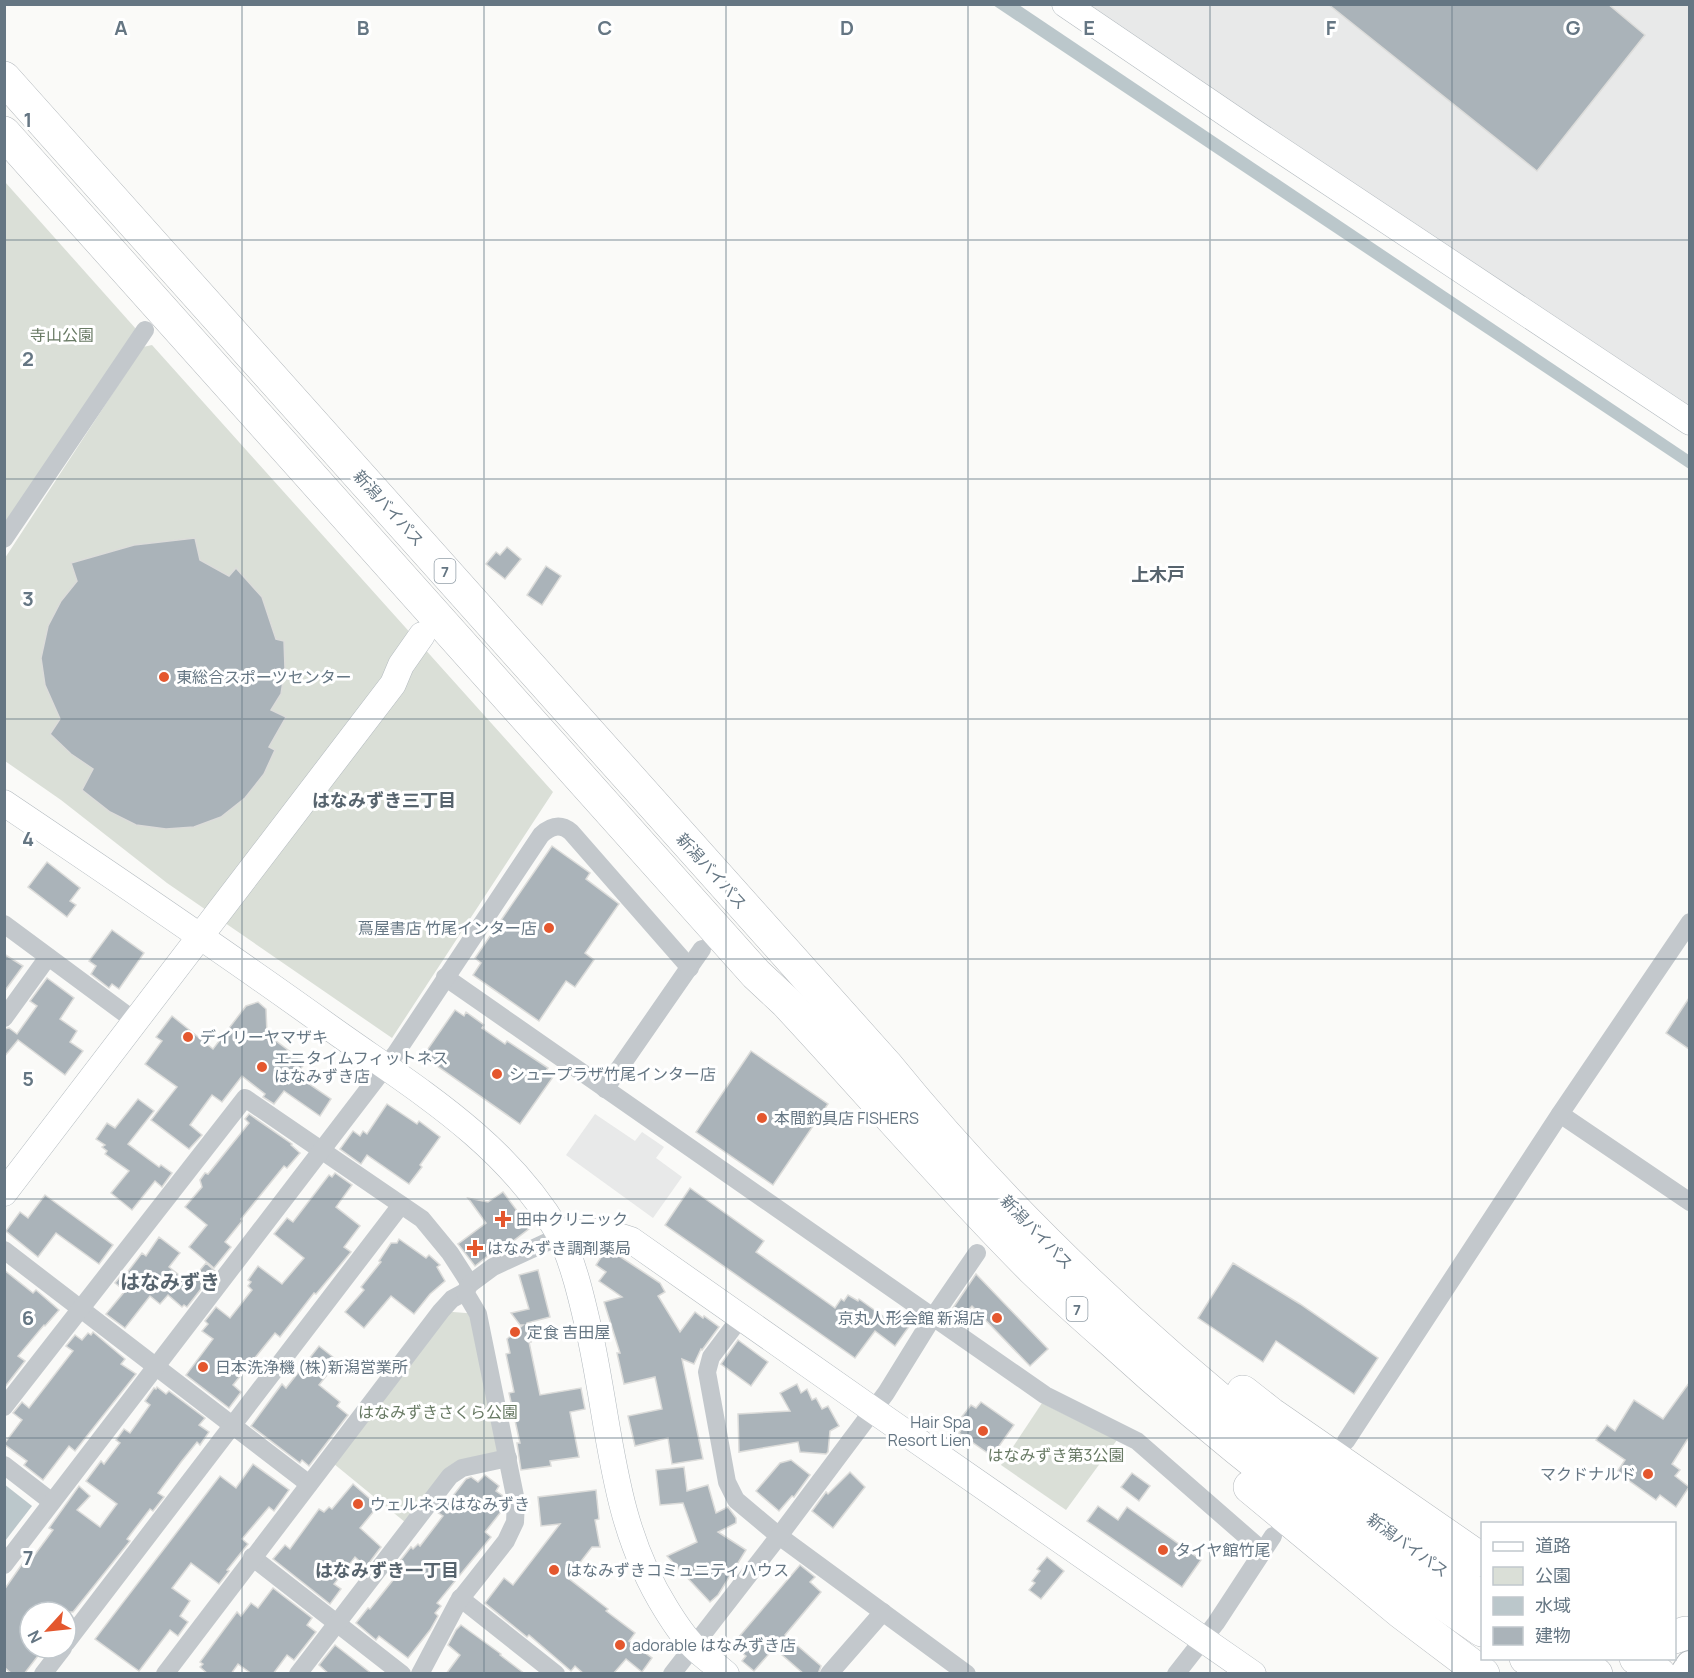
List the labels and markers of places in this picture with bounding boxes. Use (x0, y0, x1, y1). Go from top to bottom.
place label: 東総合スポーツセンター (176, 666, 352, 688)
marker: 東総合スポーツセンター (157, 670, 171, 684)
place label: 蔦屋書店 竹尾インター店 (358, 917, 537, 939)
marker: 蔦屋書店 竹尾インター店 (542, 921, 556, 935)
place label: デイリーヤマザキ (200, 1026, 328, 1048)
marker: デイリーヤマザキ (181, 1030, 195, 1044)
place label: エニタイムフィットネス はなみずき店 (274, 1047, 448, 1087)
marker: エニタイムフィットネス はなみずき店 (255, 1060, 269, 1074)
place label: シュープラザ竹尾インター店 (509, 1063, 716, 1085)
marker: シュープラザ竹尾インター店 (490, 1067, 504, 1081)
place label: 本間釣具店 FISHERS (774, 1107, 919, 1129)
marker: 本間釣具店 FISHERS (755, 1111, 769, 1125)
place label: 田中クリニック (516, 1208, 628, 1230)
marker: 田中クリニック (494, 1210, 512, 1228)
place label: はなみずき調剤薬局 (487, 1237, 631, 1259)
marker: はなみずき調剤薬局 (468, 1241, 482, 1255)
place label: 京丸人形会館 新潟店 (838, 1307, 985, 1329)
marker: 京丸人形会館 新潟店 (990, 1311, 1004, 1325)
place label: 定食 吉田屋 (527, 1321, 610, 1343)
marker: 定食 吉田屋 (508, 1325, 522, 1339)
place label: 日本洗浄機 (株)新潟営業所 (215, 1356, 408, 1378)
marker: 日本洗浄機 (株)新潟営業所 (196, 1360, 210, 1374)
place label: Hair Spa Resort Lien (888, 1411, 971, 1451)
marker: Hair Spa Resort Lien (976, 1424, 990, 1438)
place label: マクドナルド (1540, 1463, 1636, 1485)
marker: マクドナルド (1641, 1467, 1655, 1481)
place label: ウェルネスはなみずき (370, 1493, 530, 1515)
marker: ウェルネスはなみずき (351, 1497, 365, 1511)
place label: タイヤ館竹尾 (1175, 1539, 1271, 1561)
marker: タイヤ館竹尾 (1156, 1543, 1170, 1557)
place label: はなみずきコミュニティハウス (566, 1559, 789, 1581)
marker: はなみずきコミュニティハウス (547, 1563, 561, 1577)
place label: adorable はなみずき店 (632, 1634, 796, 1656)
marker: adorable はなみずき店 (613, 1638, 627, 1652)

